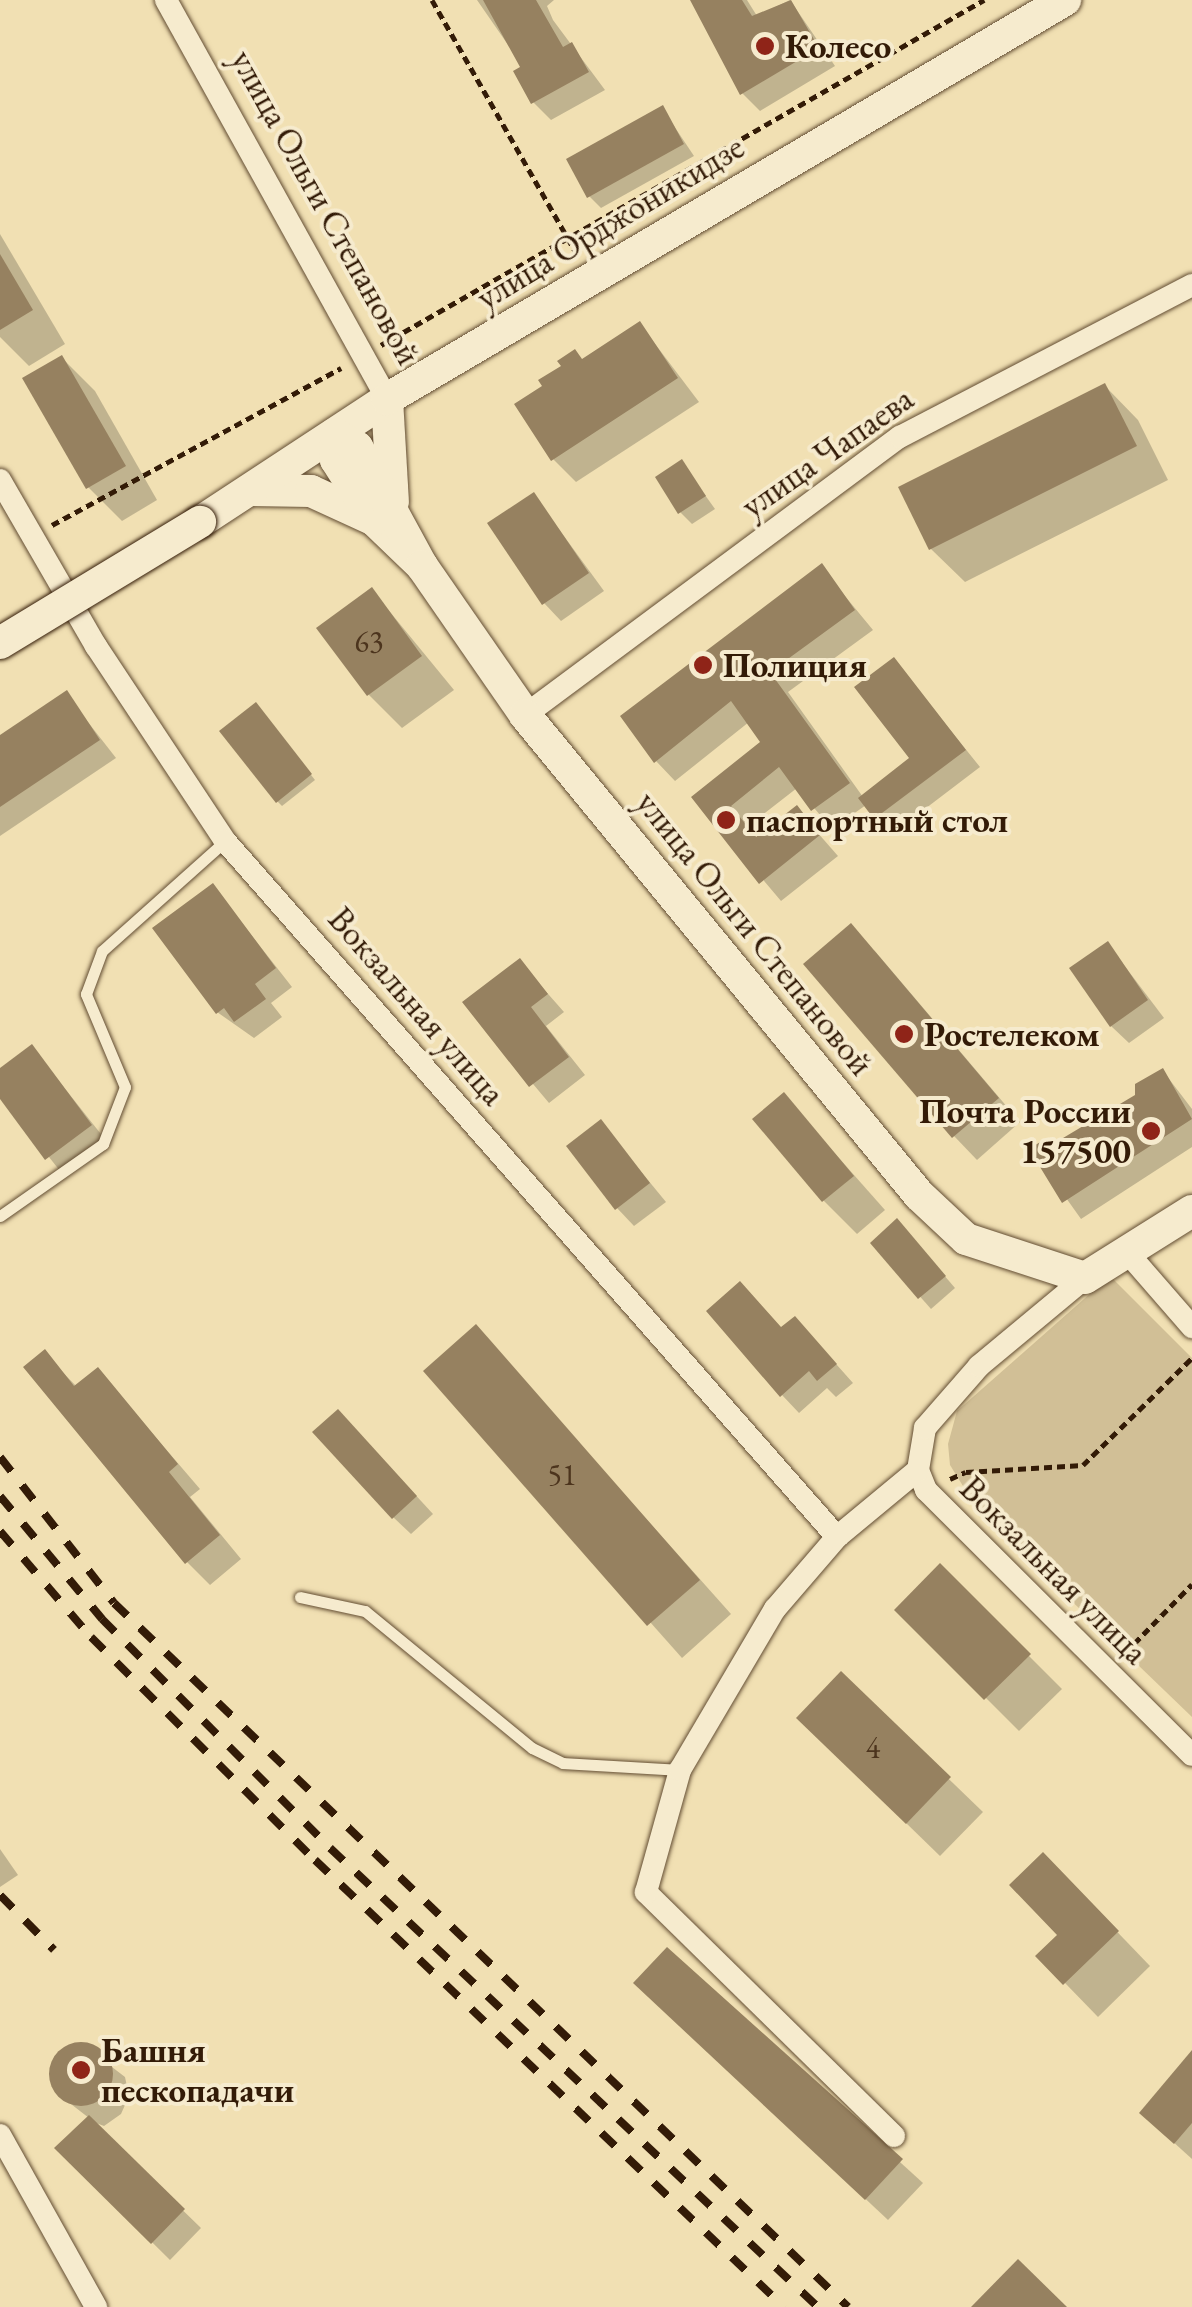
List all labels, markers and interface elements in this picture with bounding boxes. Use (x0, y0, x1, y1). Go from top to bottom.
place label: Колесо (785, 25, 891, 67)
marker: Колесо (754, 35, 776, 57)
street label: улица Ольги Степановой (222, 42, 430, 372)
street label: улица Орджоникидзе (469, 126, 751, 318)
street label: улица Чапаева (733, 377, 921, 527)
house number: 63 (355, 624, 383, 660)
place label: Полиция (723, 644, 867, 686)
marker: Полиция (692, 654, 714, 676)
street label: улица Ольги Степановой (627, 782, 883, 1084)
place label: паспортный стол (746, 799, 1008, 841)
marker: паспортный стол (715, 809, 737, 831)
street label: Вокзальная улица (320, 898, 514, 1114)
place label: Ростелеком (924, 1013, 1100, 1055)
marker: Ростелеком (893, 1023, 915, 1045)
place label: Почта России 157500 (919, 1090, 1131, 1172)
marker: Почта России 157500 (1140, 1120, 1162, 1142)
house number: 51 (548, 1457, 576, 1493)
street label: Вокзальная улица (951, 1467, 1157, 1673)
house number: 4 (866, 1730, 880, 1766)
place label: Башня пескопадачи (101, 2029, 294, 2111)
marker: Башня пескопадачи (70, 2059, 92, 2081)

